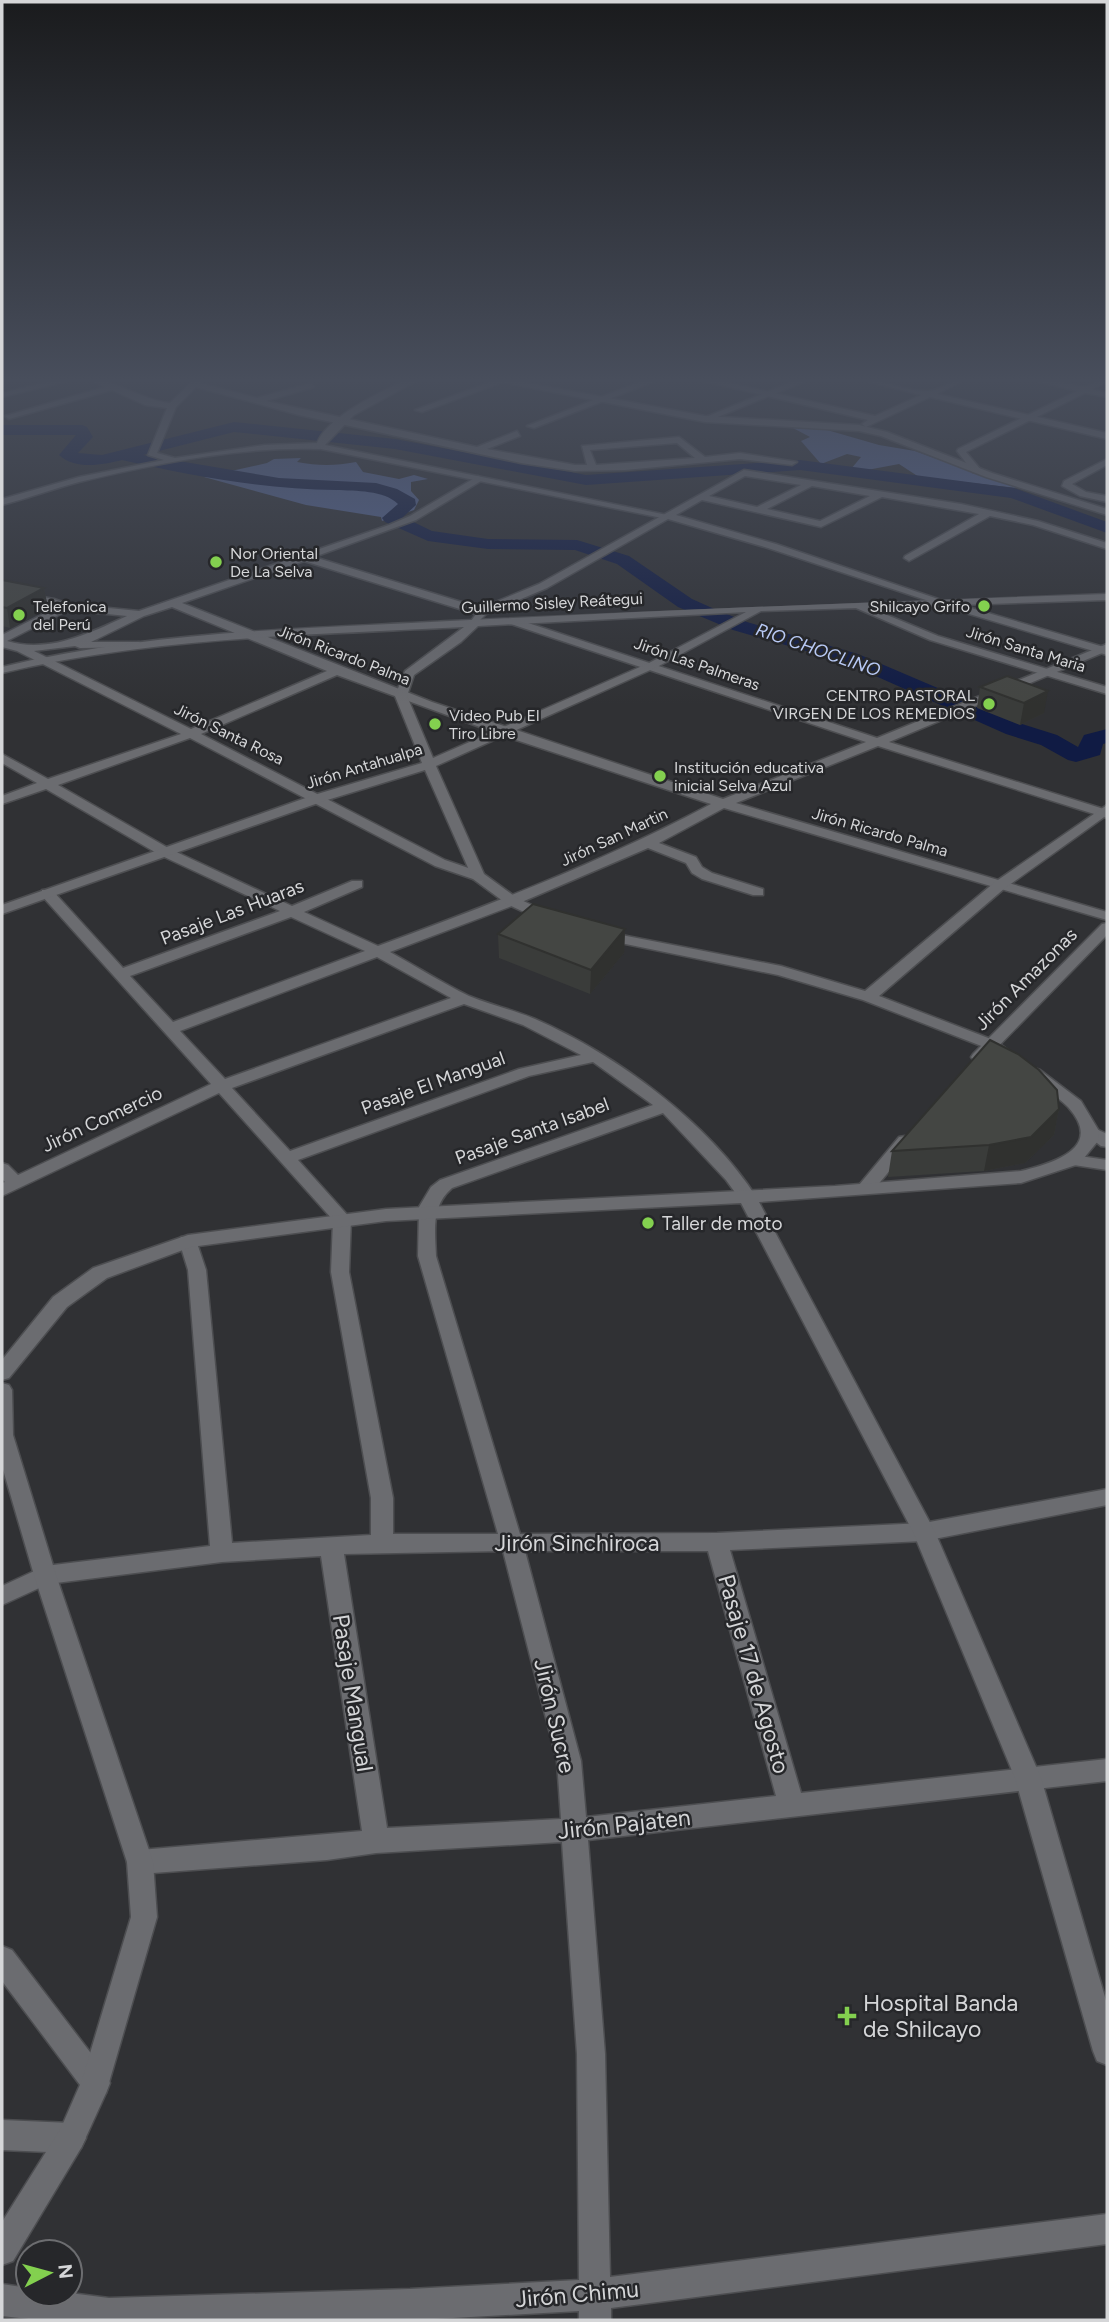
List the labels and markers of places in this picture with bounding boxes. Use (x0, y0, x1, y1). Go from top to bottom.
place label: Nor Oriental De La Selva (230, 544, 318, 581)
marker: Nor Oriental De La Selva (208, 554, 224, 570)
place label: Telefonica del Perú (33, 597, 106, 634)
place label: Shilcayo Grifo (869, 597, 970, 616)
marker: Shilcayo Grifo (976, 598, 992, 614)
marker: Telefonica del Perú (11, 607, 27, 623)
place label: CENTRO PASTORAL VIRGEN DE LOS REMEDIOS (773, 686, 976, 723)
marker: CENTRO PASTORAL VIRGEN DE LOS REMEDIOS (981, 696, 997, 712)
place label: Video Pub El Tiro Libre (449, 706, 540, 743)
marker: Video Pub El Tiro Libre (427, 716, 443, 732)
place label: Institución educativa inicial Selva Azul (674, 758, 824, 795)
marker: Institución educativa inicial Selva Azul (652, 768, 668, 784)
place label: Taller de moto (662, 1212, 782, 1235)
marker: Taller de moto (640, 1215, 656, 1231)
place label: Hospital Banda de Shilcayo (863, 1989, 1018, 2043)
marker: Hospital Banda de Shilcayo (837, 2006, 857, 2026)

